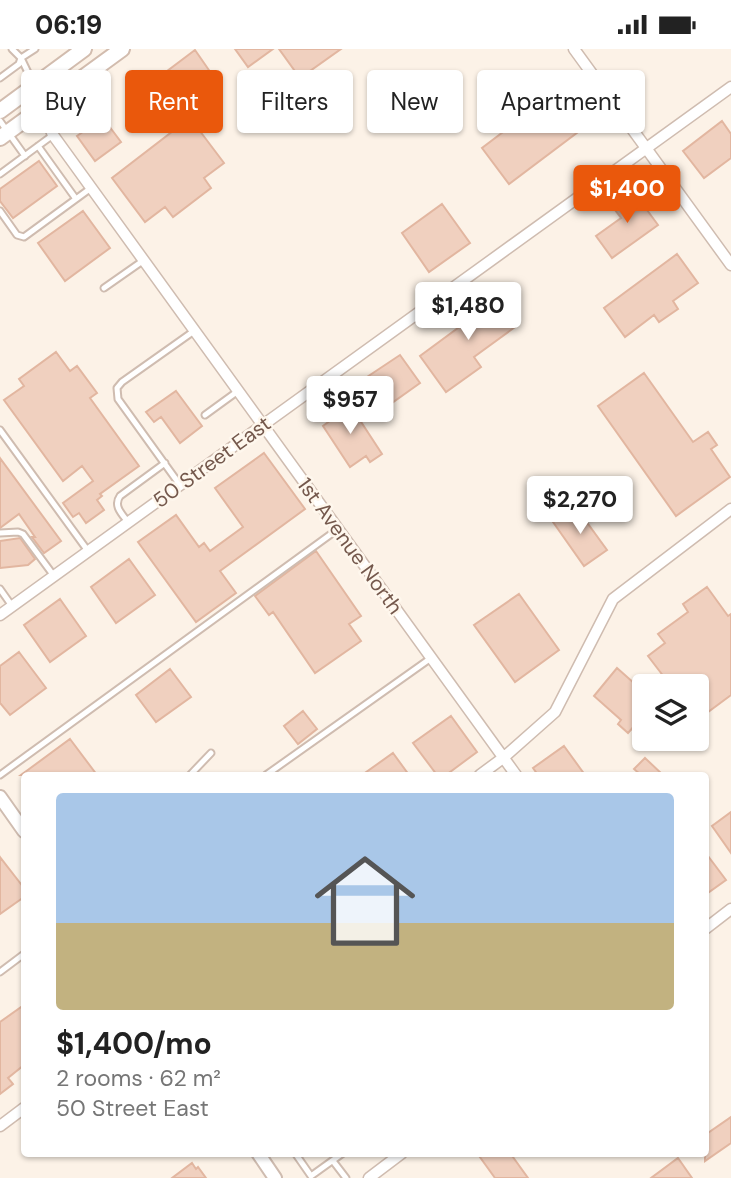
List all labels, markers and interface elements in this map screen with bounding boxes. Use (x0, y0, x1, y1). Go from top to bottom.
text: 06:19 (35, 8, 102, 42)
chip: Buy (21, 70, 111, 133)
chip: Rent (125, 70, 223, 133)
chip: Filters (237, 70, 353, 133)
chip: New (367, 70, 463, 133)
chip: Apartment (477, 70, 645, 133)
pin: $1,400 (570, 165, 684, 225)
text: $1,400 (589, 173, 665, 203)
pin: $1,480 (411, 282, 525, 342)
text: $1,480 (431, 290, 505, 320)
pin: $957 (309, 377, 391, 436)
text: $957 (323, 384, 378, 414)
street label: 50 Street East (147, 410, 277, 514)
street label: 1st Avenue North (291, 472, 409, 620)
pin: $2,270 (523, 477, 637, 536)
text: $2,270 (543, 484, 617, 514)
map controls (632, 674, 709, 751)
button: layers (632, 674, 709, 751)
icon: home (302, 838, 428, 964)
text: $1,400/mo (56, 1024, 212, 1063)
text: 2 rooms · 62 m² (56, 1063, 221, 1093)
text: 50 Street East (56, 1093, 209, 1123)

